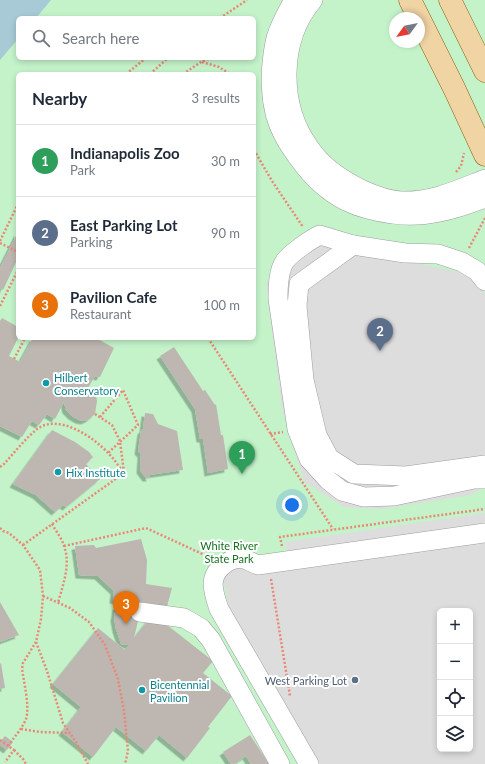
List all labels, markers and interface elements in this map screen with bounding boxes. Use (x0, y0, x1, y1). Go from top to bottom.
north arrow (389, 12, 425, 48)
search box (16, 16, 256, 60)
icon: search (30, 27, 52, 49)
text: Search here (62, 29, 139, 47)
text: Nearby (32, 88, 87, 109)
text: 3 results (192, 90, 240, 106)
text: Indianapolis Zoo (70, 144, 180, 162)
text: 1 (41, 153, 49, 169)
text: 30 m (211, 153, 240, 169)
text: Park (70, 162, 95, 178)
text: East Parking Lot (70, 216, 178, 234)
text: 2 (41, 225, 49, 241)
text: 90 m (211, 225, 240, 241)
text: Parking (70, 234, 113, 250)
text: Pavilion Cafe (70, 288, 157, 306)
text: 3 (41, 297, 49, 313)
text: 100 m (203, 297, 240, 313)
text: Restaurant (70, 306, 132, 322)
pin: 2 (367, 318, 393, 351)
place label: Hilbert Conservatory (54, 371, 119, 397)
marker: Hilbert Conservatory (41, 378, 51, 388)
pin: 1 (229, 441, 255, 474)
place label: Hix Institute (66, 466, 126, 479)
marker: Hix Institute (53, 467, 63, 477)
your location (282, 495, 302, 515)
park label: White River State Park (200, 539, 258, 565)
pin: 3 (113, 591, 139, 624)
map controls (437, 608, 473, 752)
button: + (437, 608, 473, 644)
button: − (437, 644, 473, 680)
place label: West Parking Lot (265, 674, 347, 687)
marker: West Parking Lot (350, 675, 360, 685)
place label: Bicentennial Pavilion (150, 678, 209, 704)
button: locate (437, 680, 473, 716)
marker: Bicentennial Pavilion (137, 685, 147, 695)
button: layers (437, 716, 473, 752)

